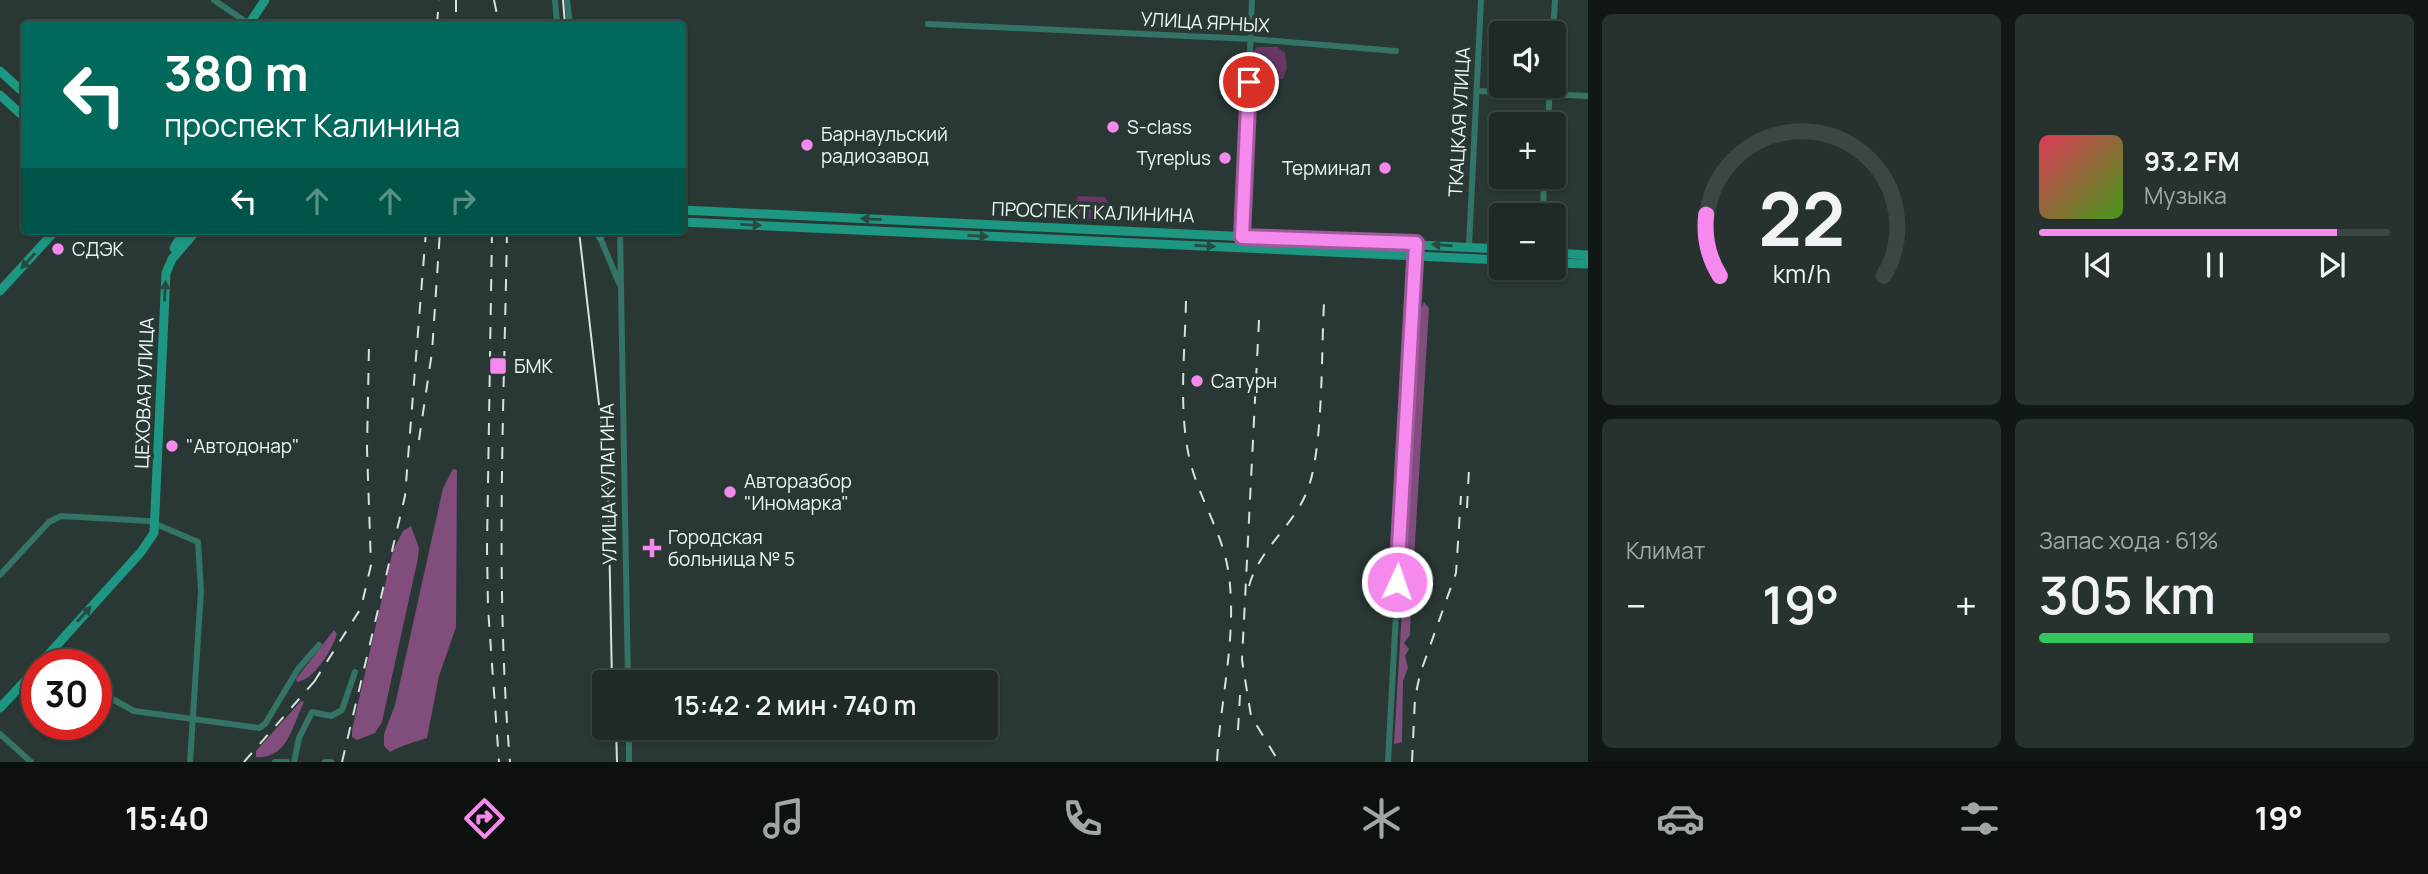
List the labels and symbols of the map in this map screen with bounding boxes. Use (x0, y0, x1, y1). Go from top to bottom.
street label: УЛИЦА ЯРНЫХ (1140, 6, 1271, 38)
street label: ТКАЦКАЯ УЛИЦА (1442, 47, 1476, 197)
pin (1219, 52, 1279, 112)
place label: S-class (1127, 114, 1192, 140)
marker: S-class (1105, 119, 1121, 135)
place label: Барнаульский радиозавод (821, 121, 948, 169)
marker: Барнаульский радиозавод (799, 137, 815, 153)
place label: Tyreplus (1137, 145, 1211, 171)
marker: Tyreplus (1217, 150, 1233, 166)
place label: Терминал (1282, 155, 1371, 181)
marker: Терминал (1377, 160, 1393, 176)
street label: ПРОСПЕКТ КАЛИНИНА (991, 195, 1195, 229)
one-way arrow (860, 214, 882, 225)
one-way arrow (740, 220, 762, 231)
one-way arrow (967, 230, 989, 241)
place label: СДЭК (72, 236, 125, 262)
one-way arrow (1430, 239, 1452, 250)
marker: СДЭК (50, 241, 66, 257)
one-way arrow (1194, 241, 1216, 252)
one-way arrow (20, 252, 36, 269)
one-way arrow (160, 280, 171, 302)
street label: ЦЕХОВАЯ УЛИЦА (128, 317, 160, 469)
place label: БМК (514, 353, 553, 379)
marker: БМК (488, 356, 508, 376)
place label: Сатурн (1211, 368, 1277, 394)
marker: Сатурн (1189, 373, 1205, 389)
street label: УЛИЦА КУЛАГИНА (594, 403, 622, 565)
place label: "Автодонар" (186, 433, 299, 459)
marker: "Автодонар" (164, 438, 180, 454)
place label: Авторазбор "Иномарка" (744, 468, 852, 516)
marker: Авторазбор "Иномарка" (722, 484, 738, 500)
place label: Городская больница № 5 (668, 524, 795, 572)
marker: Городская больница № 5 (642, 538, 662, 558)
position arrow (1360, 545, 1434, 619)
one-way arrow (76, 605, 92, 623)
speed limit sign: 30 (21, 649, 112, 740)

